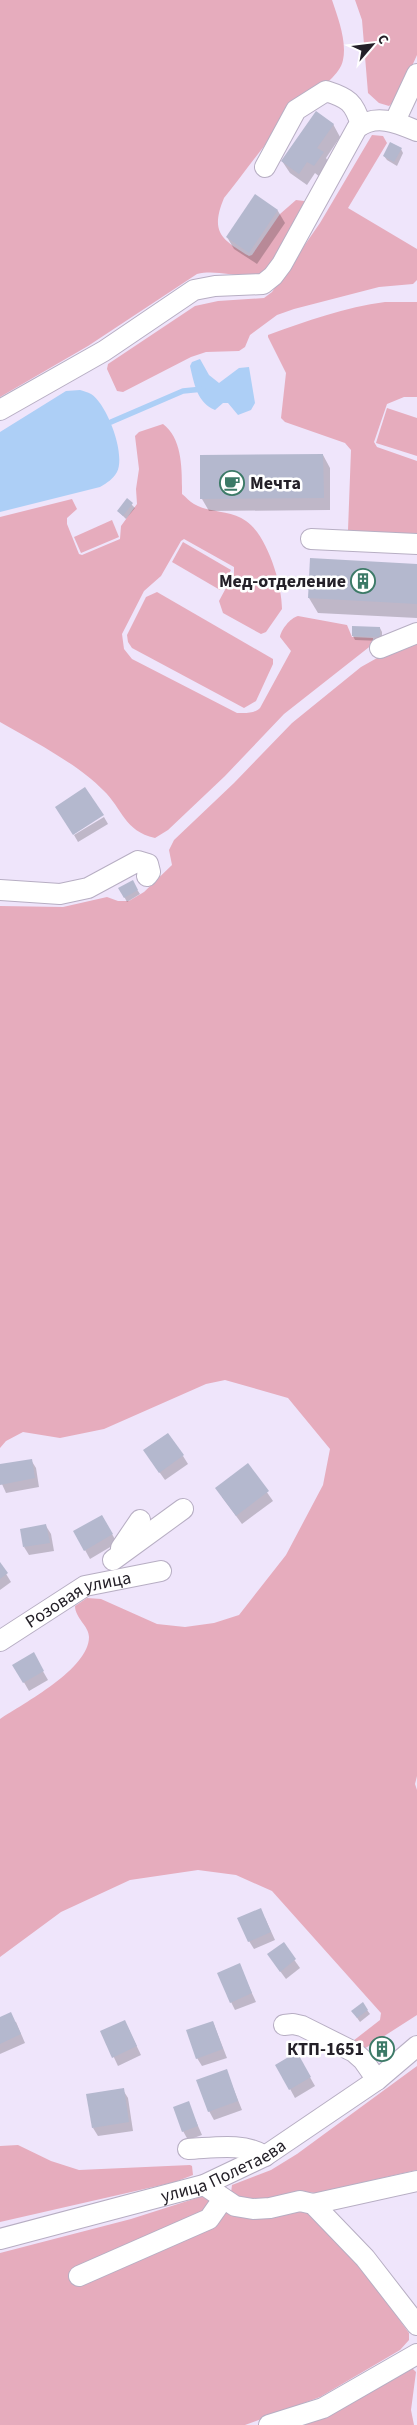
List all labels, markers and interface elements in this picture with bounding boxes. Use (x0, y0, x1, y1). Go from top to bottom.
north arrow (347, 20, 397, 70)
text: С (372, 31, 393, 48)
cafe icon: Мечта (219, 470, 245, 496)
place label: Мечта (250, 471, 301, 496)
building icon: Мед-отделение (350, 568, 376, 594)
place label: Мед-отделение (219, 569, 346, 594)
street label: Розовая улица (21, 1565, 133, 1634)
building icon: КТП-1651 (369, 2036, 395, 2062)
place label: КТП-1651 (287, 2037, 364, 2062)
street label: улица Полетаева (158, 2133, 291, 2209)

